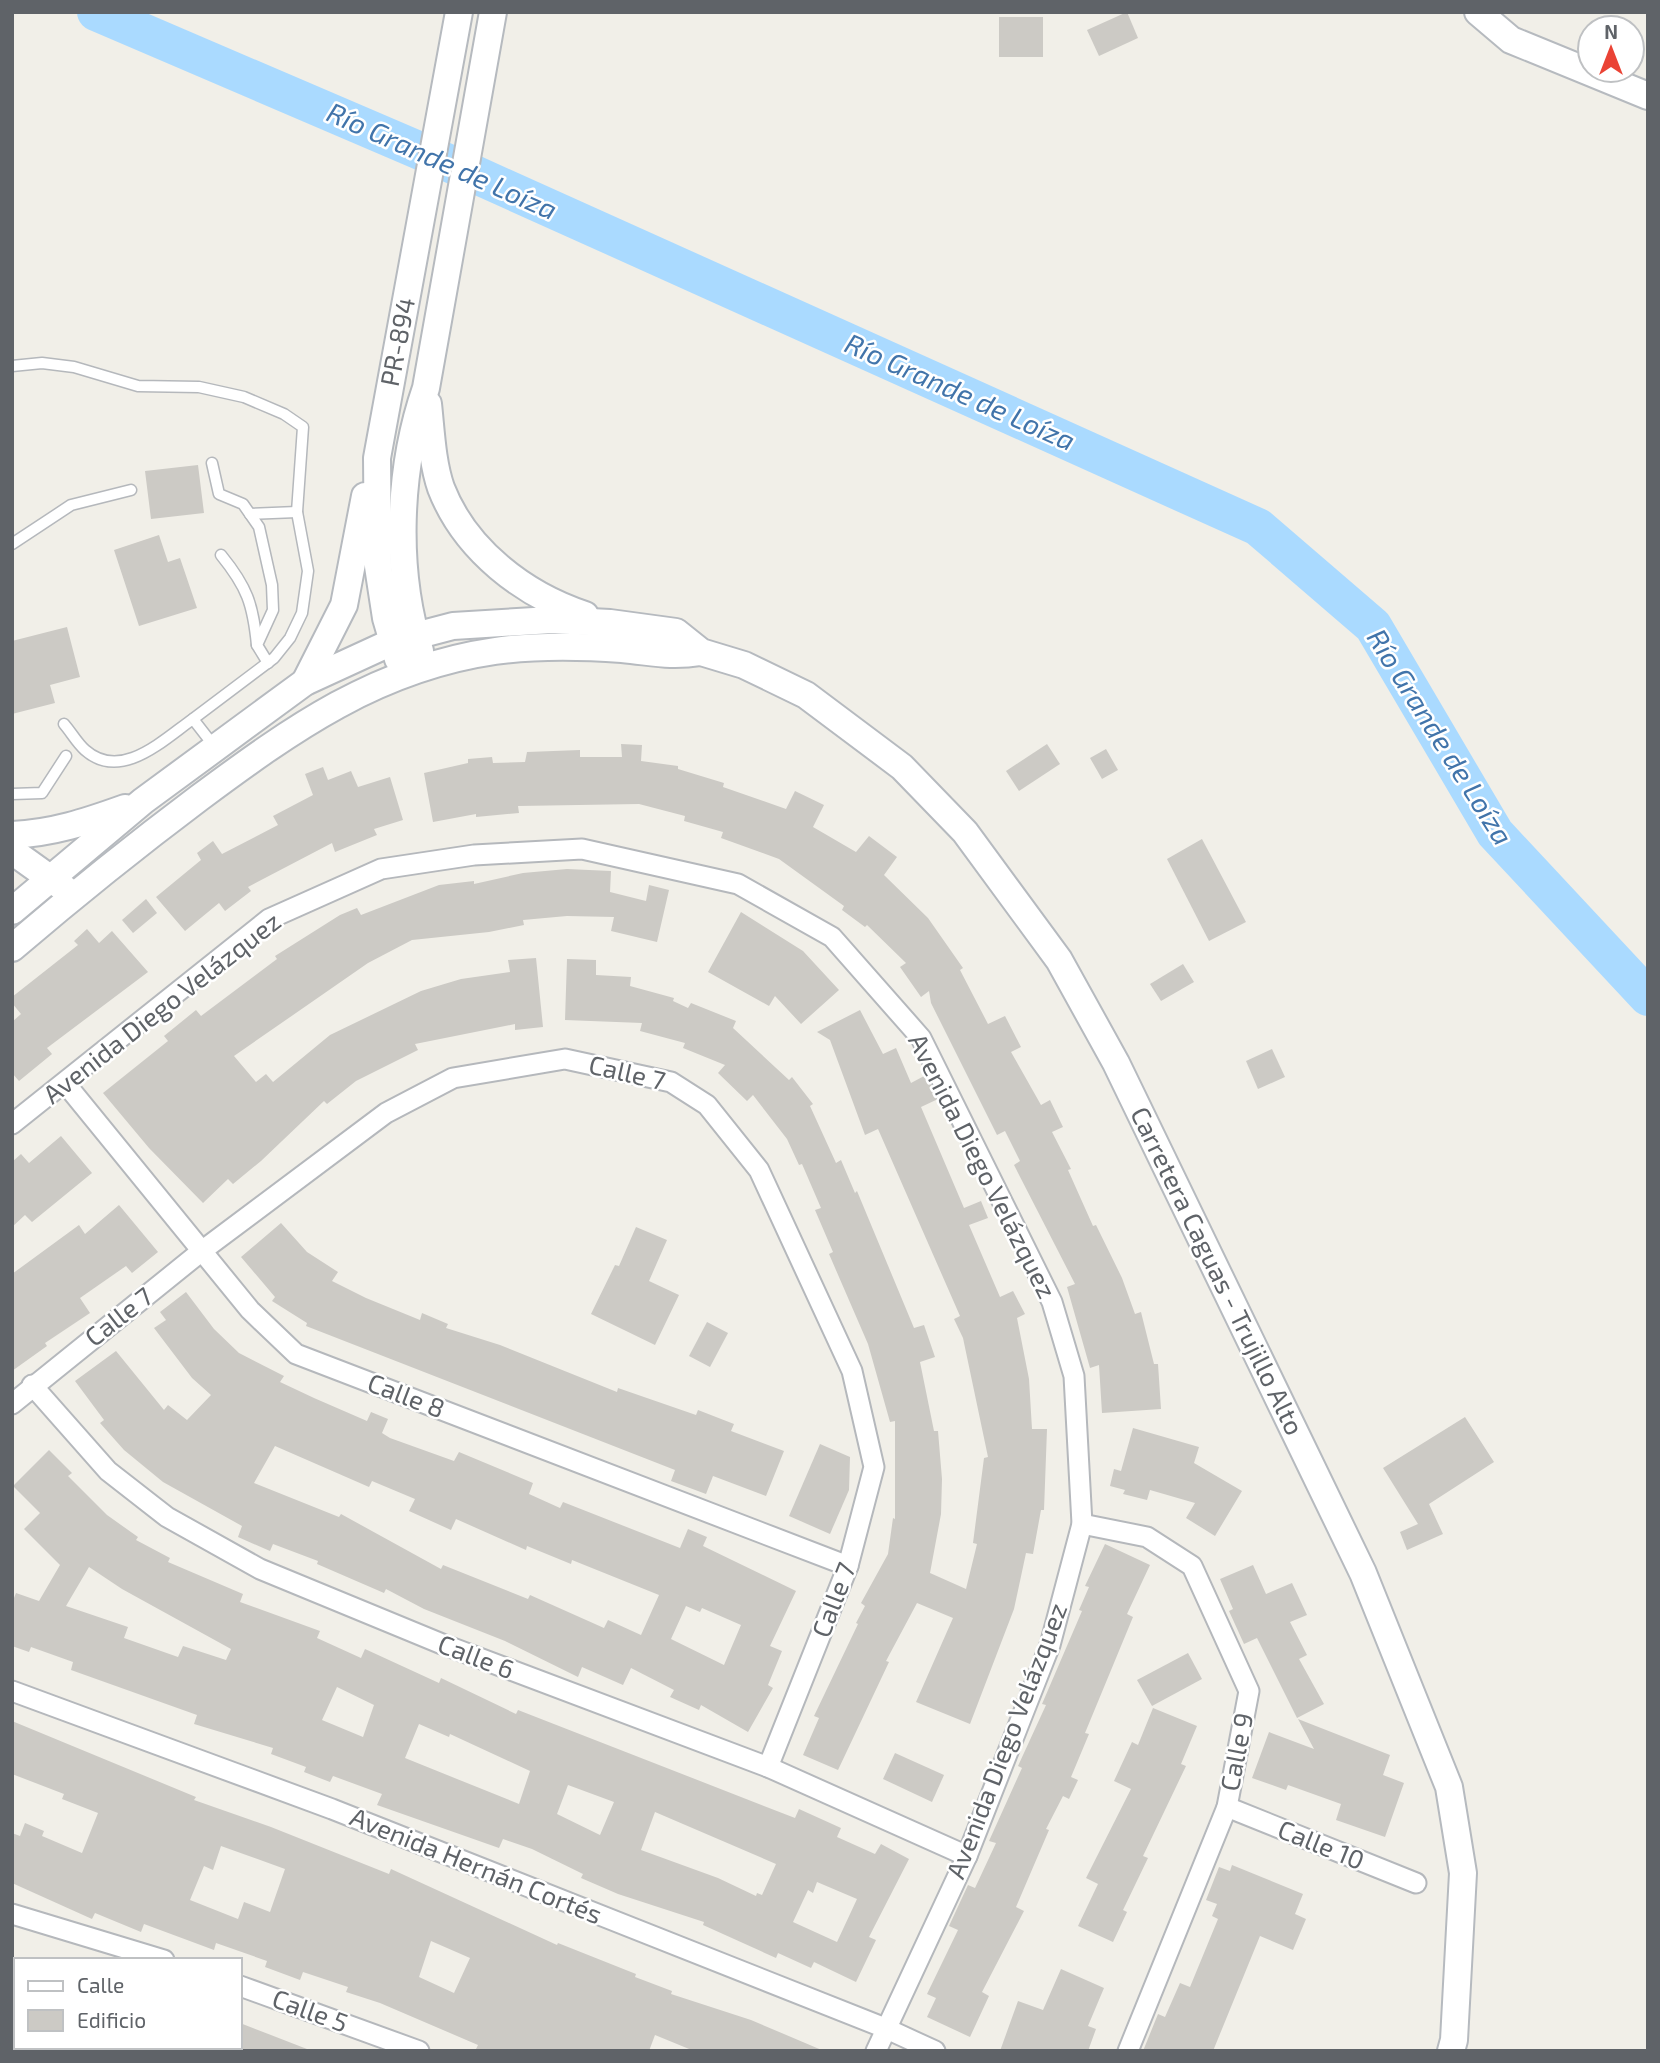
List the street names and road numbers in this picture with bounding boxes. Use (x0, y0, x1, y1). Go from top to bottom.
street label: PR-894 (373, 295, 420, 389)
street label: Avenida Diego Velázquez (36, 905, 286, 1109)
street label: Avenida Diego Velázquez (903, 1028, 1064, 1303)
street label: Calle 7 (586, 1048, 669, 1095)
street label: Carretera Caguas - Trujillo Alto (1125, 1101, 1311, 1439)
street label: Calle 7 (78, 1280, 158, 1352)
street label: Calle 8 (364, 1366, 449, 1423)
street label: Calle 7 (804, 1558, 861, 1641)
street label: Avenida Diego Velázquez (939, 1598, 1073, 1883)
street label: Calle 6 (434, 1627, 519, 1684)
street label: Calle 9 (1213, 1710, 1258, 1794)
street label: Avenida Hernán Cortés (346, 1800, 607, 1929)
street label: Calle 10 (1274, 1812, 1369, 1875)
street label: Calle 5 (268, 1982, 353, 2038)

